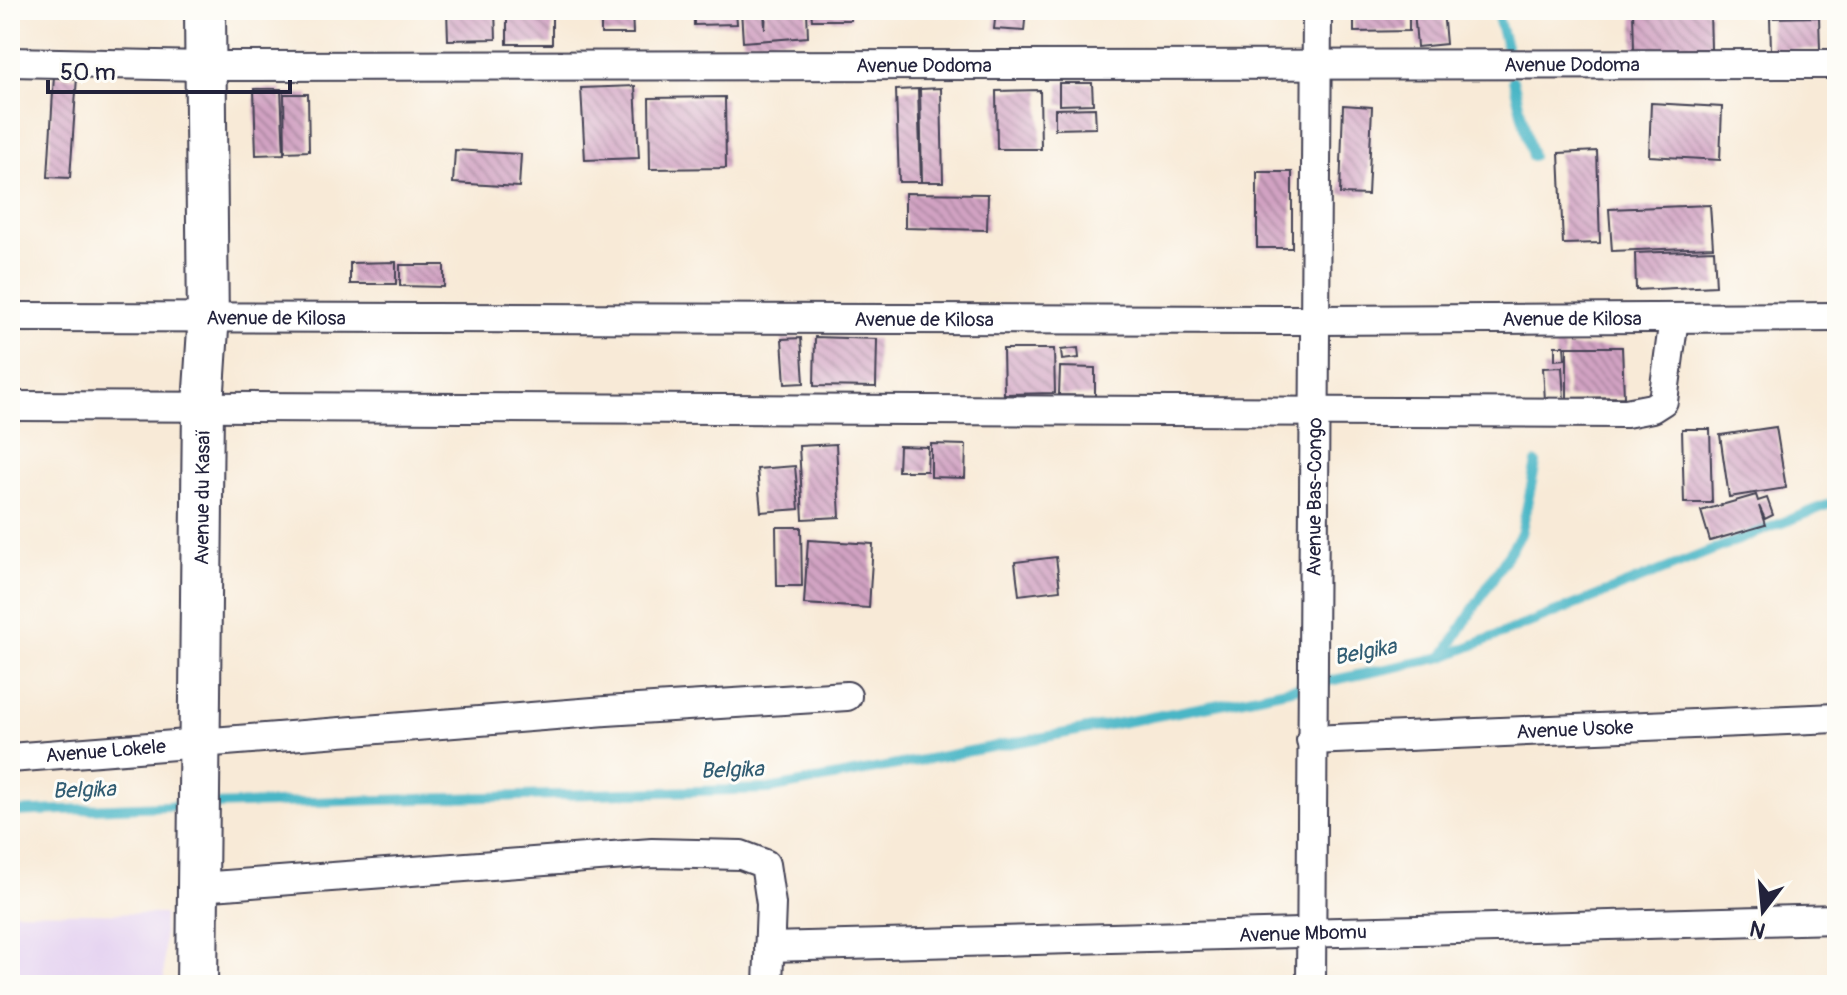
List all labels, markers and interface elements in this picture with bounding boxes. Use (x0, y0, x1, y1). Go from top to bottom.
scale bar (48, 44, 290, 94)
street label: Avenue Dodoma (1504, 52, 1640, 77)
street label: Avenue Dodoma (856, 53, 992, 78)
text: 50 m (60, 58, 116, 87)
street label: Avenue de Kilosa (206, 305, 346, 330)
street label: Avenue de Kilosa (854, 306, 994, 332)
street label: Avenue de Kilosa (1502, 306, 1642, 331)
street label: Avenue Bas-Congo (1301, 417, 1327, 577)
street label: Avenue du Kasaï (189, 429, 215, 565)
water label: Belgika (1331, 632, 1400, 672)
street label: Avenue Usoke (1516, 714, 1634, 744)
street label: Avenue Lokele (45, 733, 167, 768)
water label: Belgika (700, 755, 766, 785)
water label: Belgika (52, 775, 118, 805)
north arrow (1723, 871, 1803, 951)
text: N (1747, 914, 1769, 945)
street label: Avenue Mbomu (1238, 919, 1367, 947)

